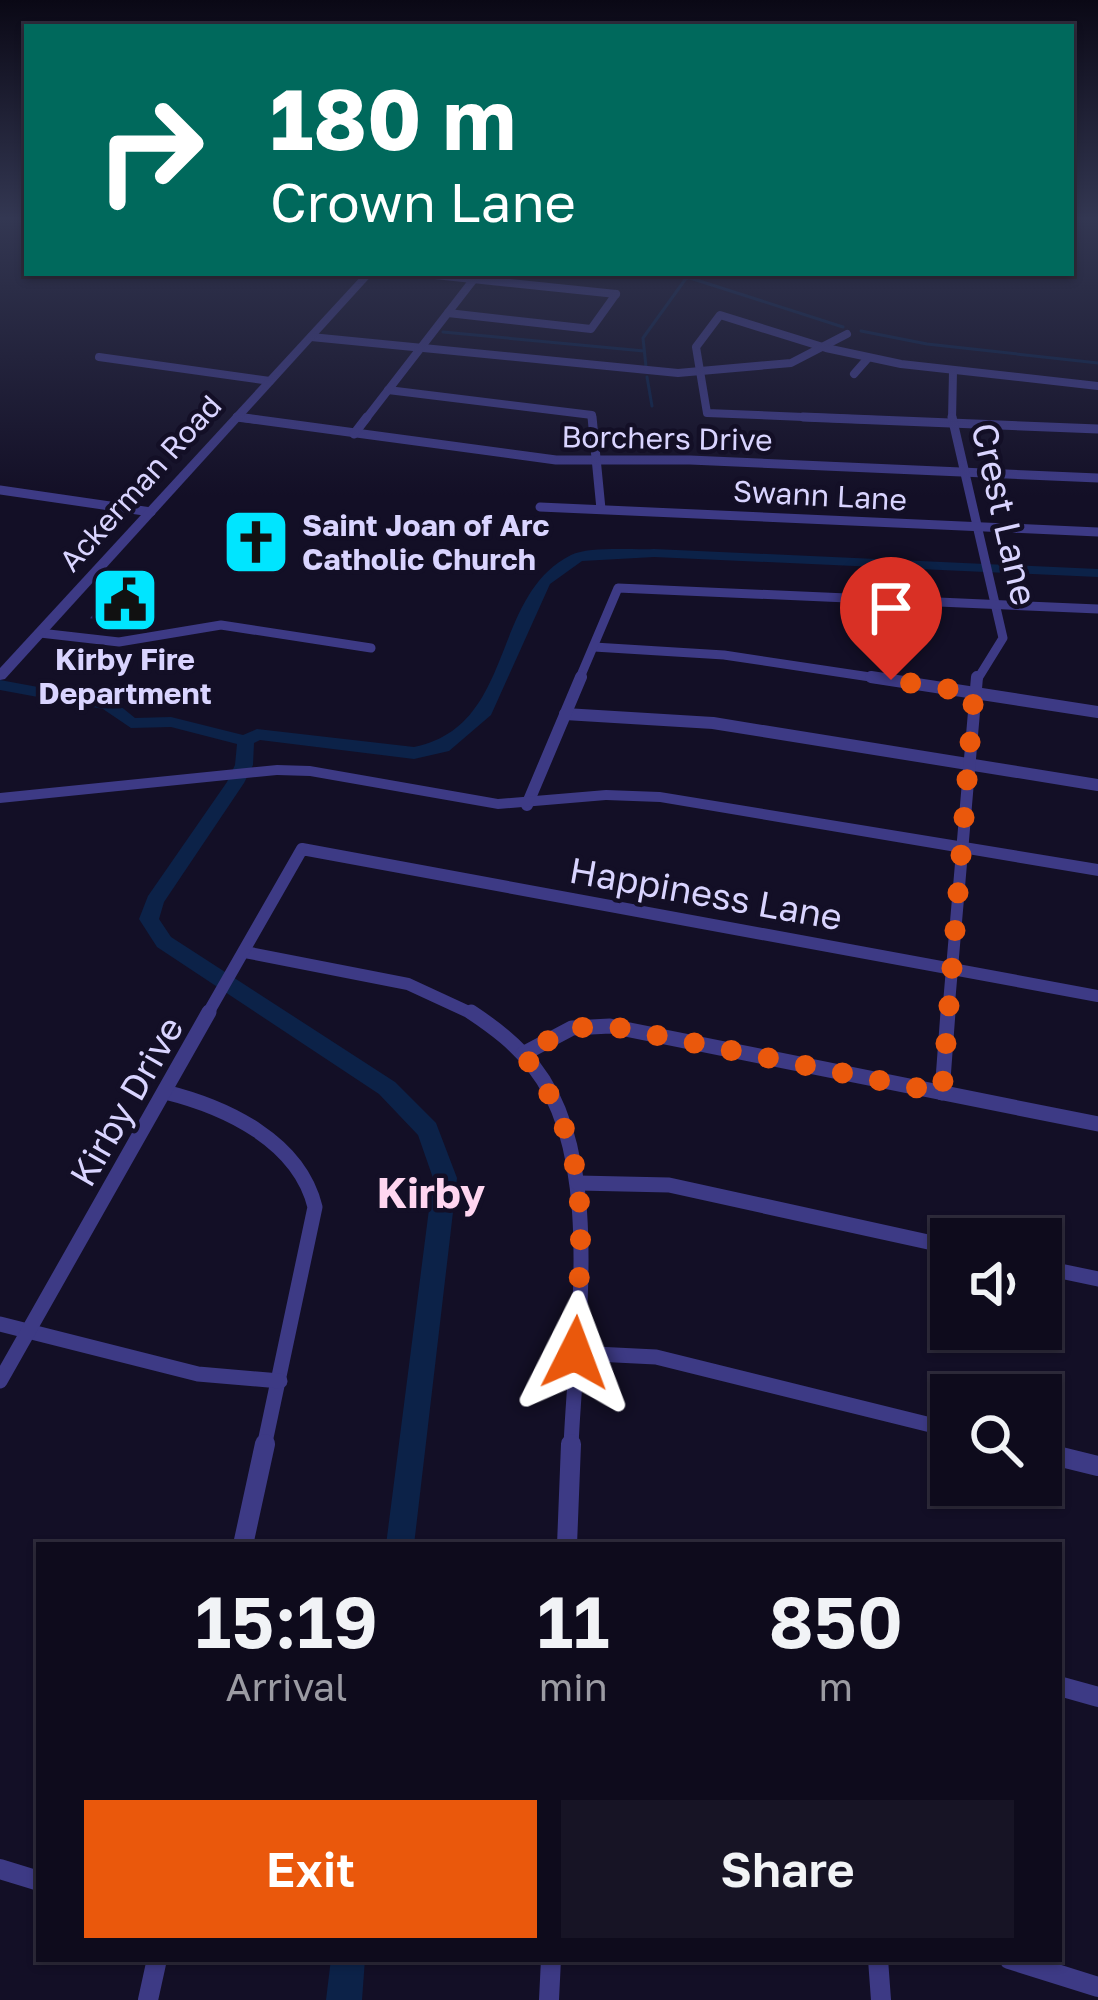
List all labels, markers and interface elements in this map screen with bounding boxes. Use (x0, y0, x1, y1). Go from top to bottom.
text: 180 m (270, 68, 516, 168)
icon: right (72, 72, 228, 228)
text: Crown Lane (270, 169, 576, 234)
street label: Ackerman Road (51, 388, 229, 578)
street label: Borchers Drive (561, 418, 773, 458)
street label: Crest Lane (963, 419, 1047, 609)
street label: Swann Lane (732, 472, 908, 518)
church icon: Saint Joan of Arc Catholic Church (221, 507, 291, 577)
place label: Saint Joan of Arc Catholic Church (302, 507, 550, 577)
pin (840, 557, 942, 680)
public building icon: Kirby Fire Department (90, 565, 160, 635)
icon: arrive (858, 575, 924, 641)
place label: Kirby Fire Department (38, 641, 212, 711)
street label: Happiness Lane (566, 848, 846, 938)
street label: Kirby Drive (60, 1009, 192, 1193)
district label: Kirby (377, 1167, 485, 1217)
map controls (930, 1218, 1062, 1506)
button: sound (930, 1218, 1062, 1350)
position arrow (512, 1290, 638, 1416)
button: search (930, 1374, 1062, 1506)
text: 15:19 (195, 1577, 378, 1664)
text: 11 (537, 1577, 610, 1664)
text: 850 (769, 1577, 903, 1664)
text: Arrival (225, 1663, 348, 1710)
text: min (539, 1663, 608, 1710)
text: m (818, 1663, 853, 1710)
button: Exit (84, 1800, 537, 1938)
button: Share (561, 1800, 1014, 1938)

